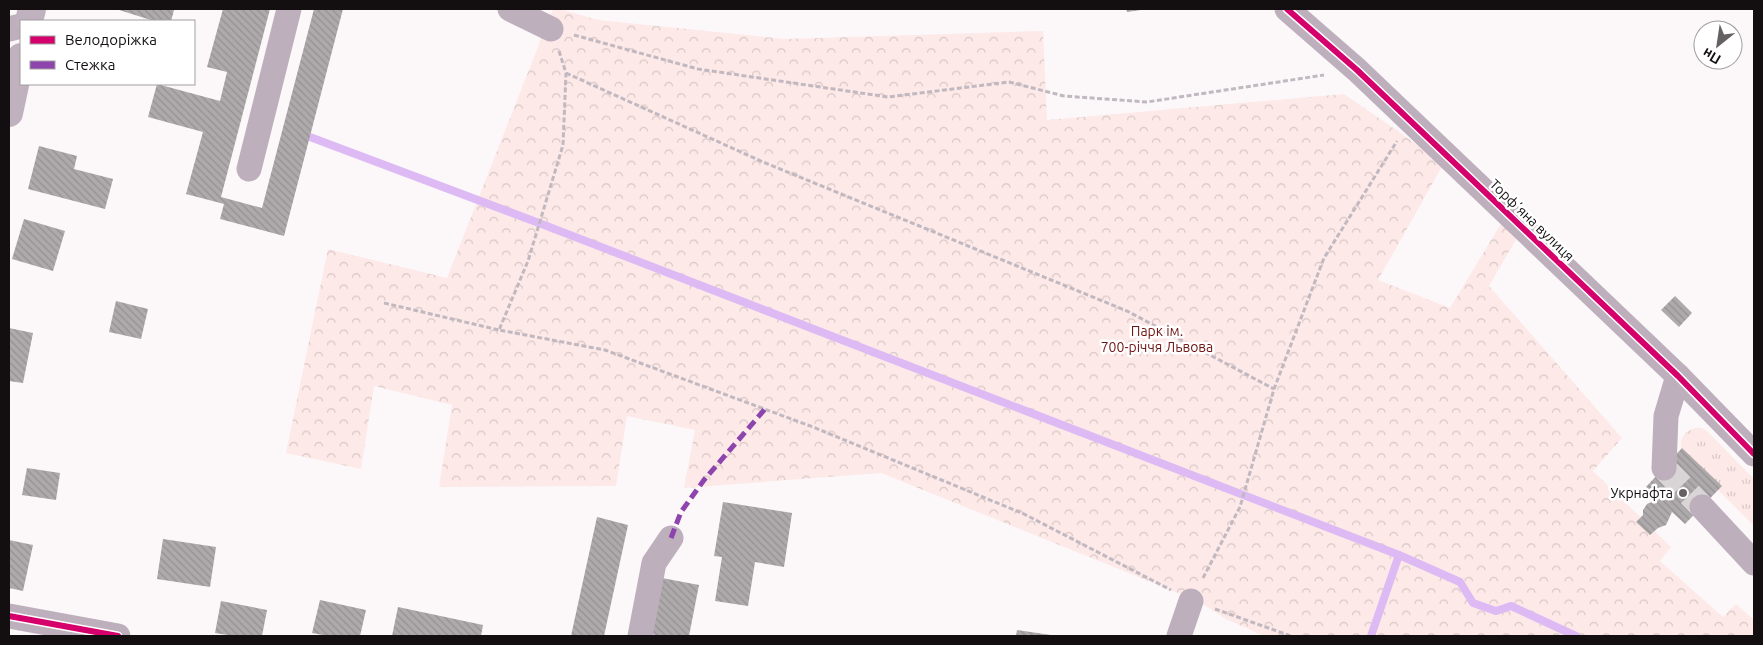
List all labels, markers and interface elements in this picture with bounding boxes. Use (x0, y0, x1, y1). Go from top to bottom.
legend (20, 20, 195, 85)
north arrow (1693, 20, 1743, 70)
text: Велодоріжка (65, 31, 157, 48)
text: Пн (1700, 45, 1723, 68)
text: Стежка (65, 56, 115, 73)
street label: Торфʼяна вулиця (1487, 176, 1577, 264)
park label: Парк ім. 700-річчя Львова (1101, 323, 1213, 355)
place label: Укрнафта (1610, 485, 1673, 501)
marker: Укрнафта (1677, 487, 1689, 499)

